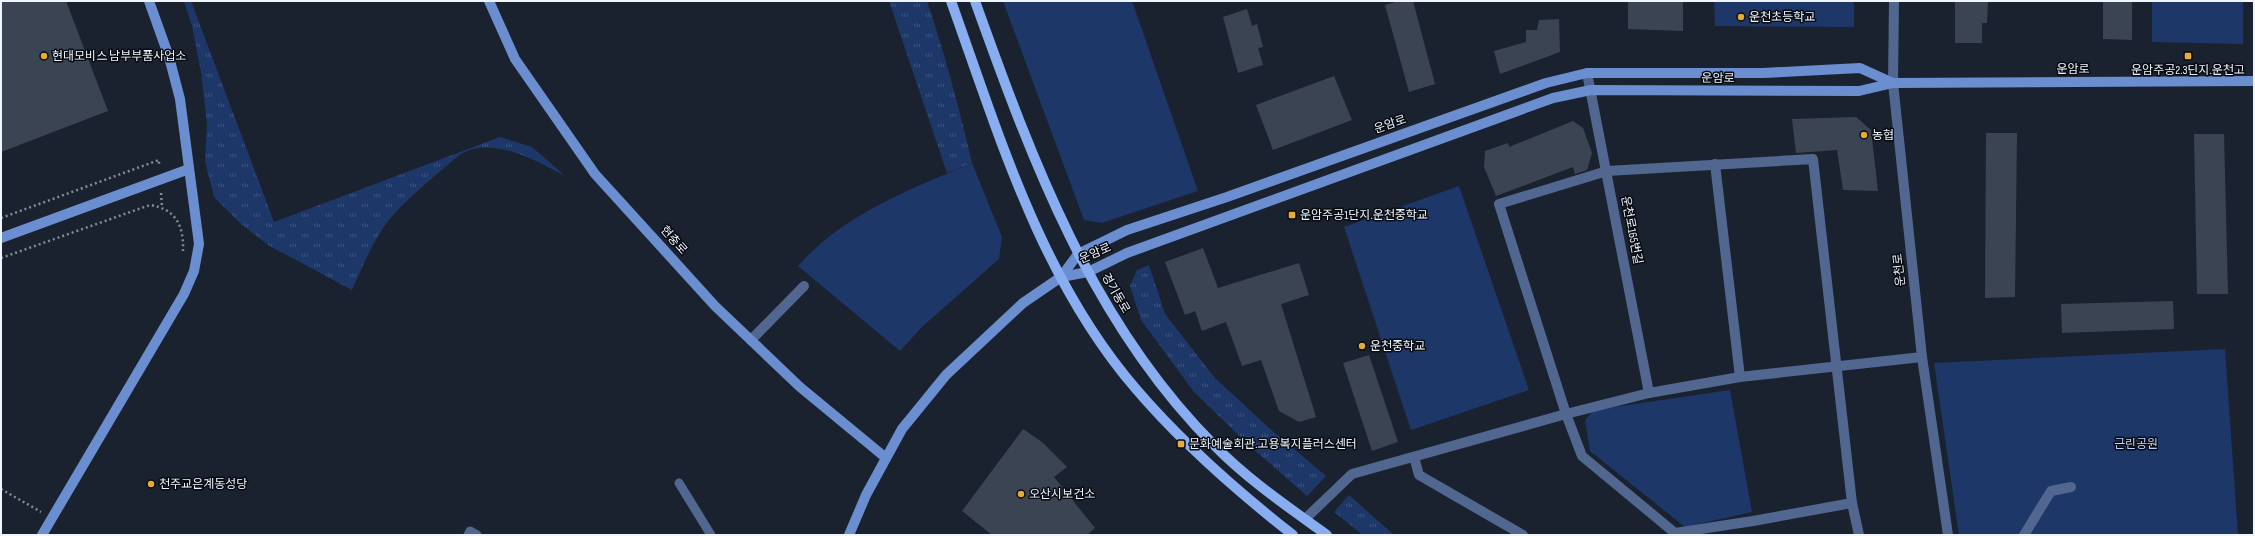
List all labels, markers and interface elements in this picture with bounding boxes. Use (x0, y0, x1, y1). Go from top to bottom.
place label: 운천초등학교 (1749, 10, 1815, 25)
marker: 운천초등학교 (1736, 12, 1746, 22)
place label: 현대모비스 남부부품사업소 (52, 49, 186, 64)
marker: 현대모비스 남부부품사업소 (39, 51, 49, 61)
marker: 운암주공2.3딘지.운천고 (2183, 51, 2193, 61)
street label: 운암로 (2056, 62, 2090, 77)
place label: 운암주공2.3딘지.운천고 (2131, 63, 2245, 78)
street label: 운암로 (1701, 71, 1735, 86)
street label: 운암로 (1372, 112, 1408, 137)
place label: 농협 (1872, 128, 1894, 143)
marker: 농협 (1859, 130, 1869, 140)
street label: 운천로165번길 (1618, 195, 1645, 266)
place label: 운암주공1단지.운천중학교 (1300, 208, 1428, 223)
marker: 운암주공1단지.운천중학교 (1287, 210, 1297, 220)
street label: 현충로 (657, 223, 690, 258)
street label: 운암로 (1077, 240, 1113, 267)
street label: 운천로 (1890, 253, 1909, 287)
street label: 경기동로 (1098, 270, 1133, 316)
place label: 운천중학교 (1370, 339, 1425, 354)
marker: 운천중학교 (1357, 341, 1367, 351)
place label: 문화예술회관.고용복지플러스센터 (1189, 437, 1357, 452)
park label: 근린공원 (2114, 437, 2158, 452)
marker: 문화예술회관.고용복지플러스센터 (1176, 439, 1186, 449)
place label: 천주교은계동성당 (159, 477, 247, 492)
marker: 천주교은계동성당 (146, 479, 156, 489)
place label: 오산시보건소 (1029, 487, 1095, 502)
marker: 오산시보건소 (1016, 489, 1026, 499)

